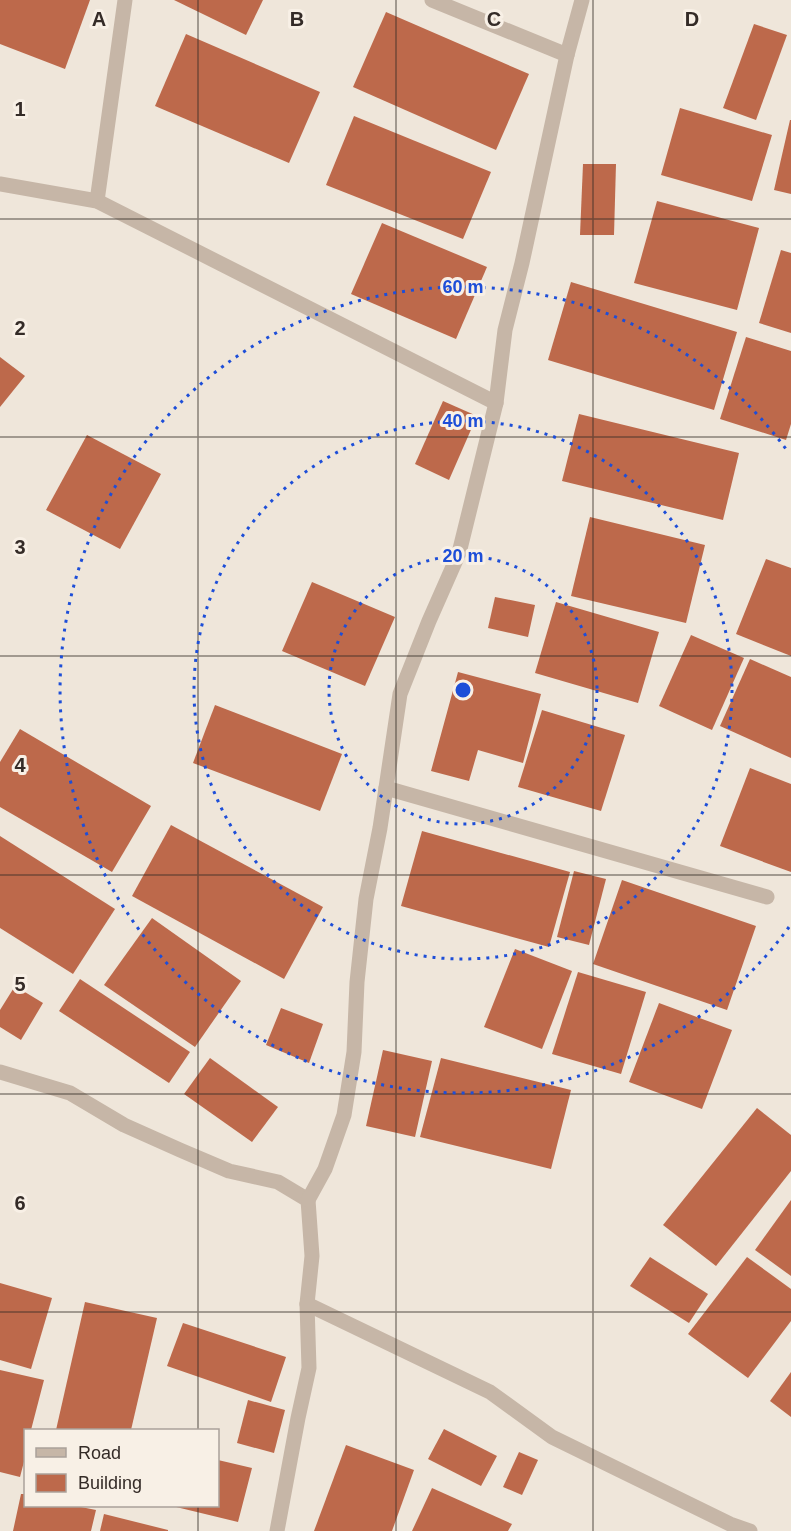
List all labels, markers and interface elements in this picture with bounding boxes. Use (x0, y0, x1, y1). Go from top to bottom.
text: A (92, 8, 106, 30)
text: B (290, 8, 304, 30)
text: C (487, 8, 501, 30)
text: D (685, 8, 699, 30)
text: 1 (14, 98, 26, 120)
text: 60 m (442, 277, 484, 297)
text: 2 (14, 317, 26, 339)
text: 40 m (442, 411, 484, 431)
text: 3 (14, 536, 26, 558)
text: 20 m (442, 546, 484, 566)
centre of rings (453, 680, 473, 700)
text: 4 (14, 754, 26, 776)
text: 5 (14, 973, 26, 995)
text: 6 (14, 1192, 26, 1214)
legend (24, 1429, 219, 1507)
text: Road (78, 1443, 121, 1463)
text: Building (78, 1473, 142, 1493)

